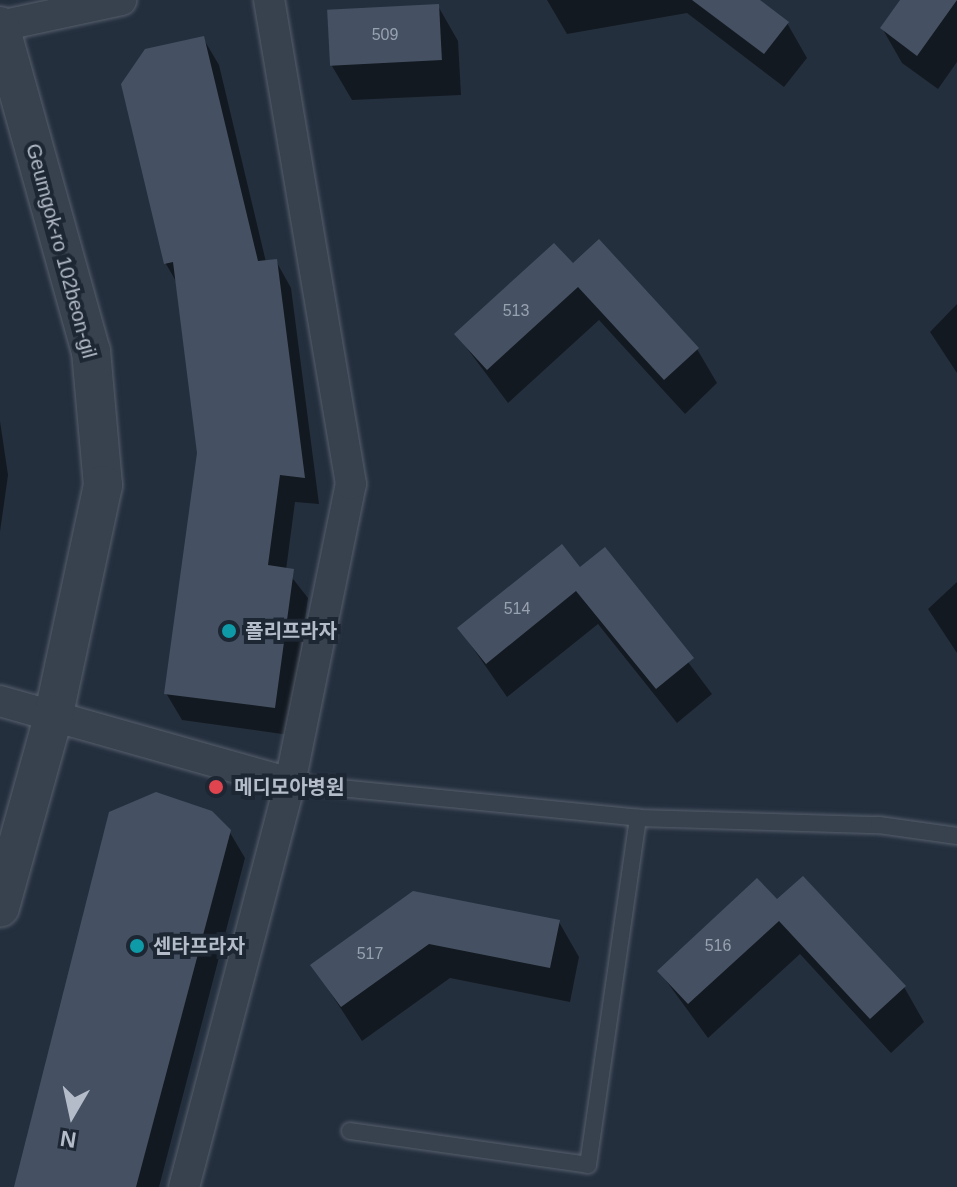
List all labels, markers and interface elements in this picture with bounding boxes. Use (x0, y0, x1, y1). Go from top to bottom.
house number: 509 (372, 25, 398, 45)
street label: Geumgok-ro 102beon-gil (21, 141, 101, 361)
house number: 513 (503, 301, 529, 321)
house number: 514 (504, 599, 530, 619)
place label: 폴리프라자 (245, 619, 337, 643)
marker: 폴리프라자 (220, 622, 238, 640)
place label: 메디모아병원 (234, 775, 344, 799)
marker: 메디모아병원 (205, 776, 227, 798)
place label: 센타프라자 (153, 934, 245, 958)
house number: 516 (705, 936, 731, 956)
marker: 센타프라자 (128, 937, 146, 955)
house number: 517 (357, 944, 383, 964)
north arrow (32, 1075, 112, 1155)
text: N (58, 1126, 78, 1153)

